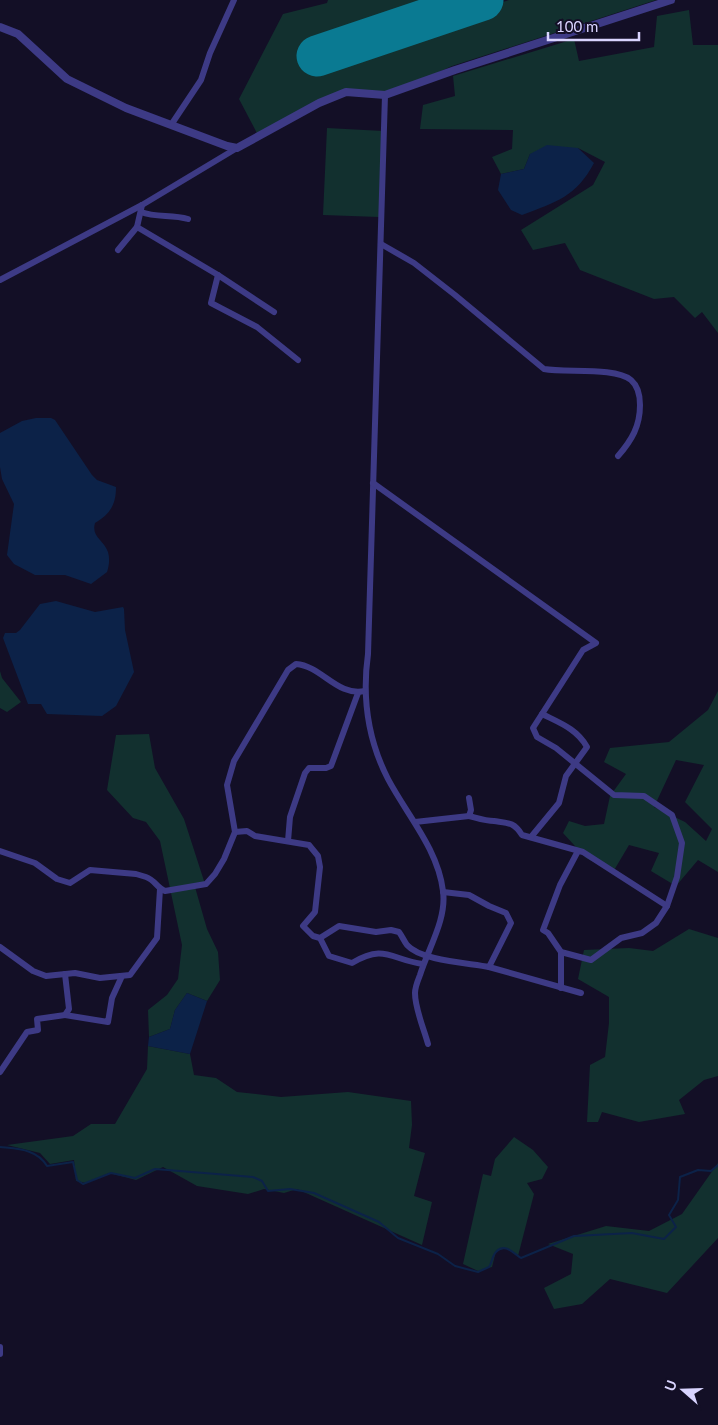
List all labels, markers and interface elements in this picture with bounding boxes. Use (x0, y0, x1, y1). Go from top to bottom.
scale bar (548, 10, 639, 42)
text: 100 m (556, 17, 598, 35)
north arrow (658, 1365, 708, 1415)
text: U (661, 1378, 680, 1393)

